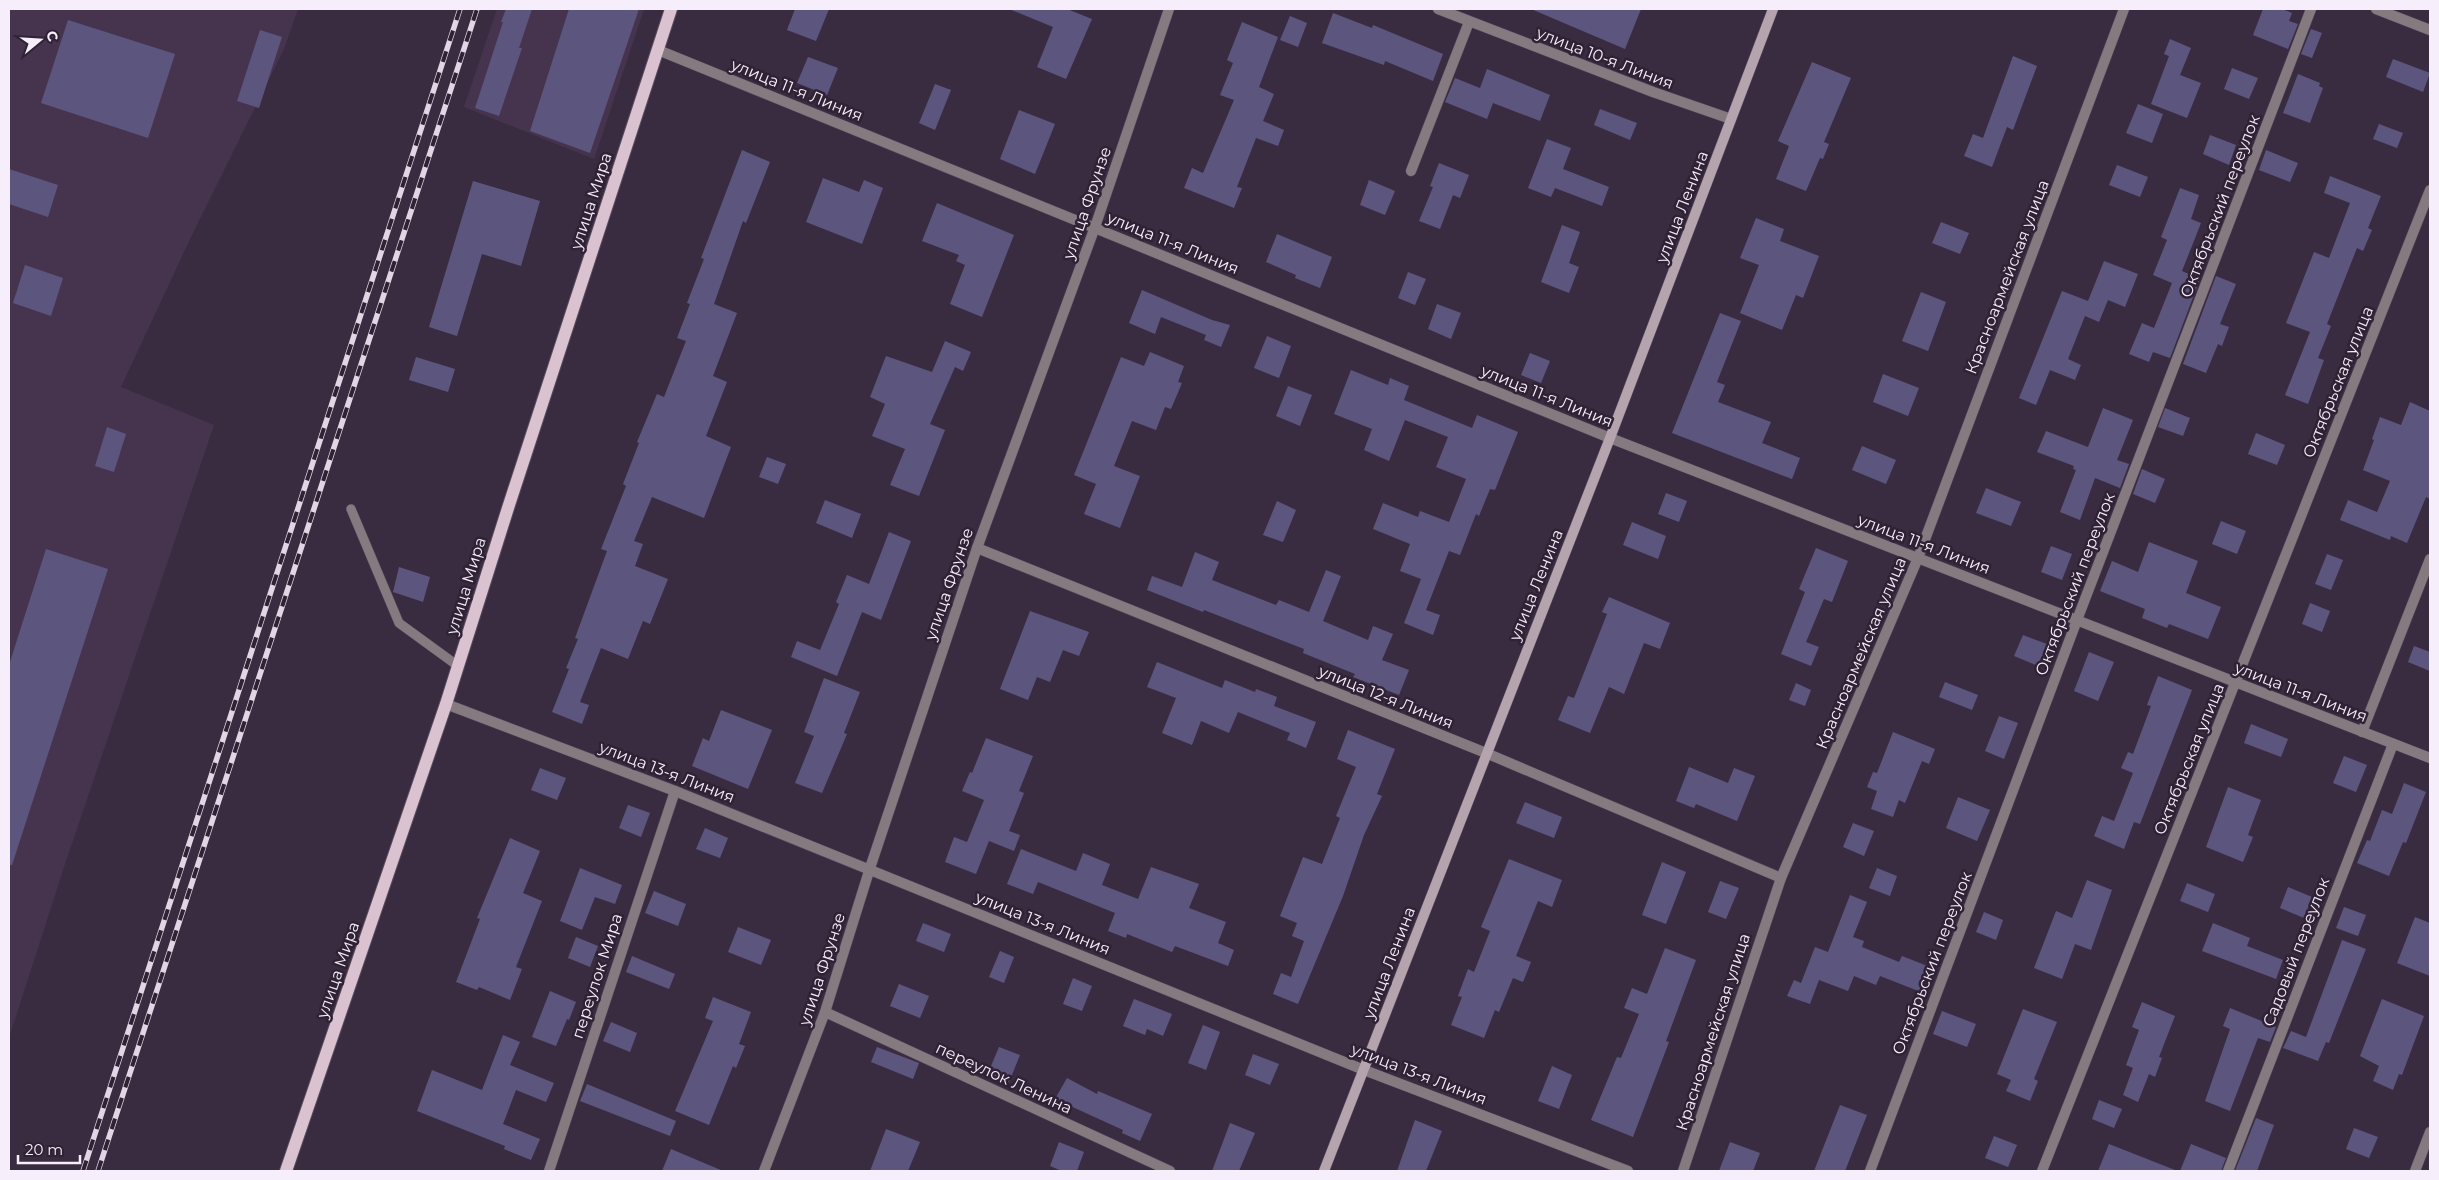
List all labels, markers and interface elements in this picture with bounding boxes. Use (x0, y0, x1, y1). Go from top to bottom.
north arrow (15, 15, 65, 65)
street label: улица 10-я Линия (1533, 23, 1676, 93)
text: С (42, 28, 62, 44)
street label: улица 11-я Линия (727, 55, 866, 125)
street label: Октябрьский переулок (2176, 111, 2264, 300)
street label: улица Фрунзе (1059, 144, 1115, 263)
street label: улица Ленина (1652, 148, 1712, 267)
street label: улица Мира (566, 150, 616, 253)
street label: Красноармейская улица (1961, 177, 2053, 377)
street label: улица 11-я Линия (1103, 208, 1242, 278)
street label: Октябрьская улица (2299, 303, 2377, 461)
street label: улица 11-я Линия (1477, 361, 1616, 431)
street label: Октябрьский переулок (2031, 489, 2119, 678)
street label: улица 11-я Линия (1854, 510, 1993, 578)
street label: улица Фрунзе (921, 525, 977, 644)
street label: улица Ленина (1505, 526, 1567, 644)
street label: улица Мира (442, 535, 490, 638)
street label: Красноармейская улица (1812, 554, 1910, 752)
street label: улица 11-я Линия (2231, 658, 2370, 726)
street label: улица 12-я Линия (1315, 661, 1456, 733)
street label: Октябрьская улица (2150, 680, 2228, 838)
street label: улица 13-я Линия (596, 737, 737, 807)
street label: Октябрьский переулок (1888, 868, 1976, 1057)
street label: Садовый переулок (2259, 874, 2333, 1029)
street label: улица 13-я Линия (972, 887, 1113, 959)
street label: улица Ленина (1359, 904, 1419, 1023)
street label: улица Фрунзе (794, 910, 849, 1029)
street label: переулок Мира (568, 911, 626, 1041)
street label: улица Мира (312, 919, 363, 1022)
street label: Красноармейская улица (1672, 931, 1754, 1133)
street label: переулок Ленина (933, 1038, 1075, 1118)
street label: улица 13-я Линия (1348, 1039, 1489, 1109)
scale bar (18, 1132, 80, 1164)
text: 20 m (25, 1140, 63, 1159)

